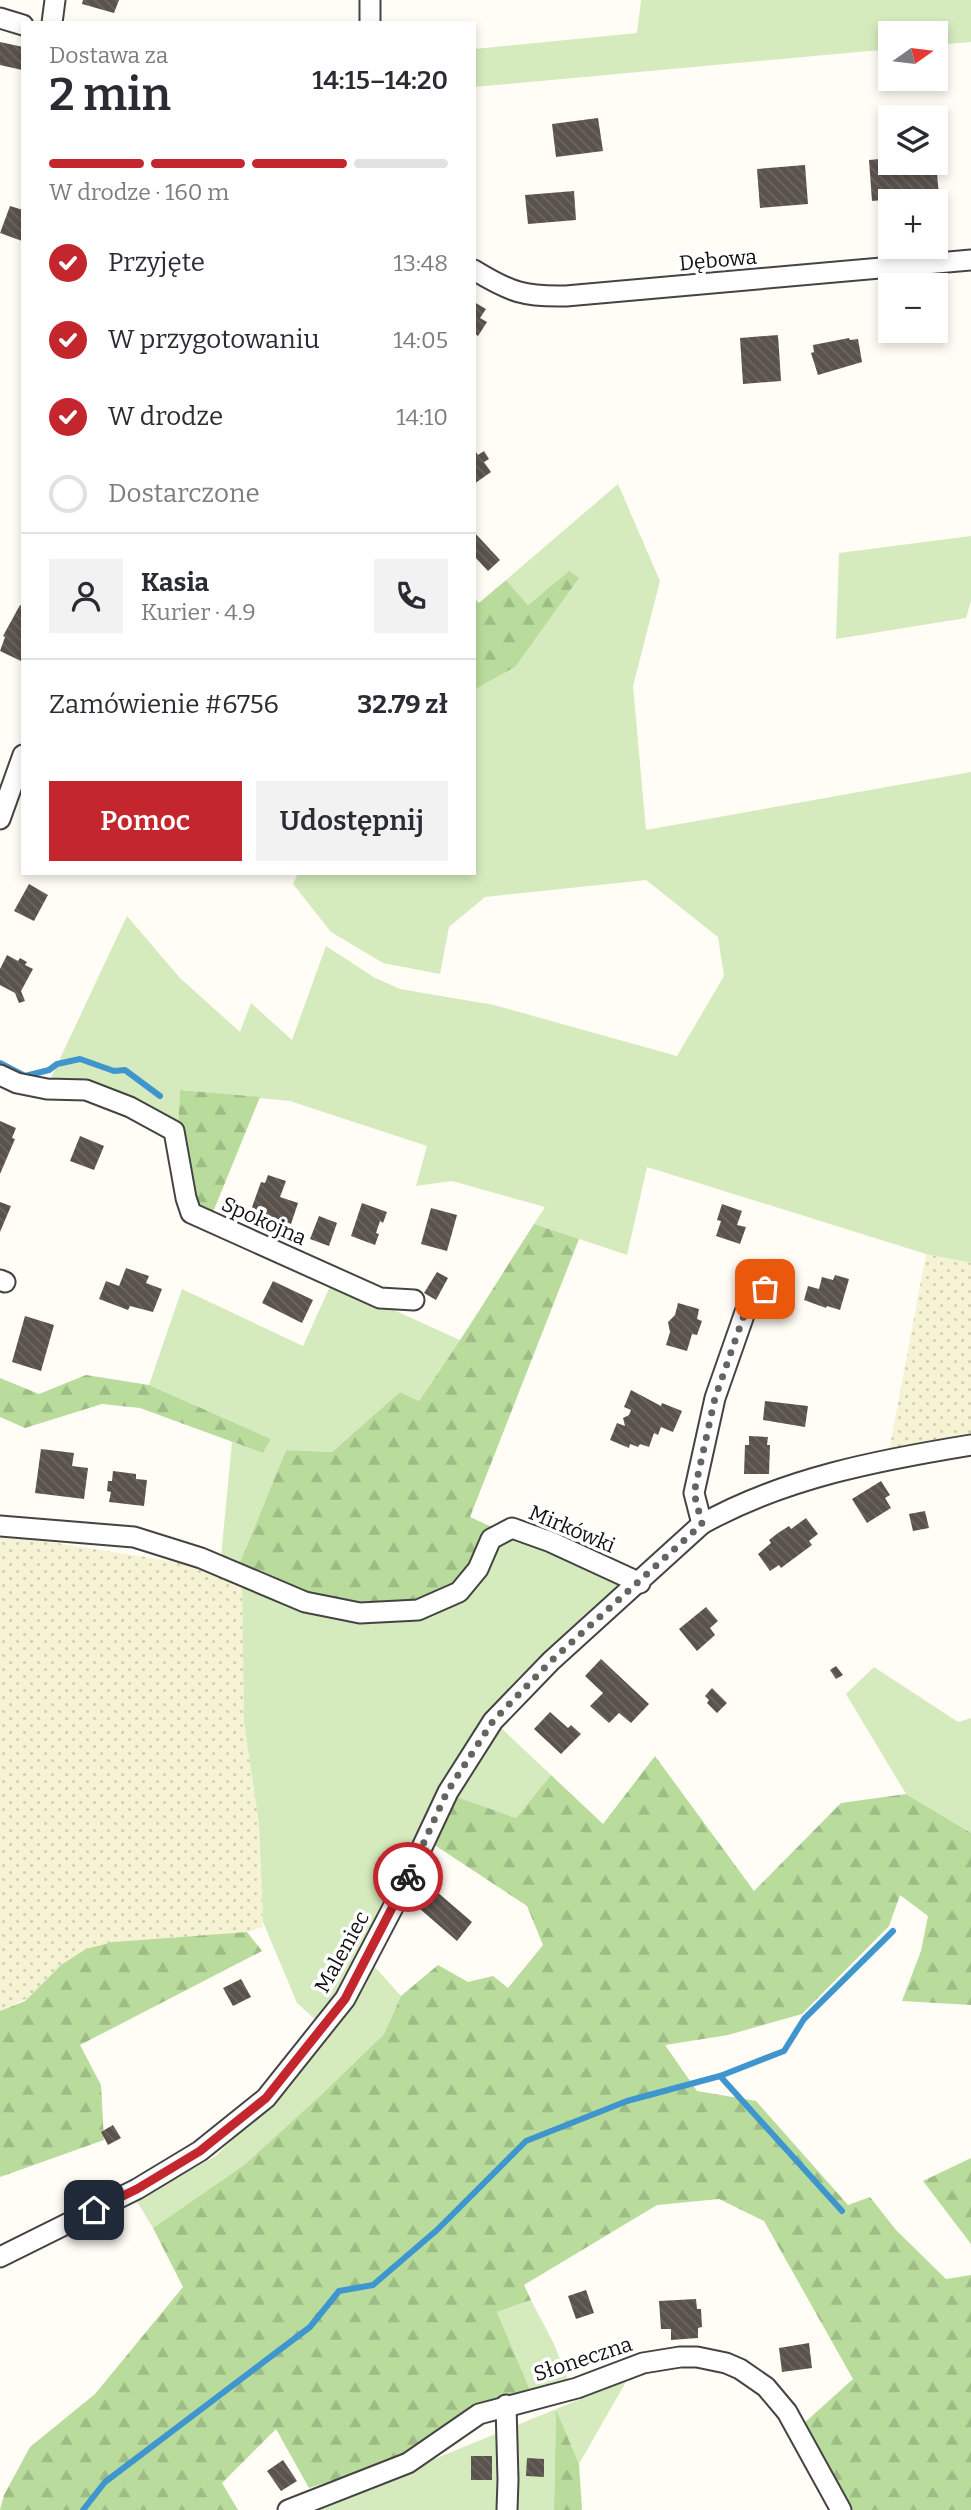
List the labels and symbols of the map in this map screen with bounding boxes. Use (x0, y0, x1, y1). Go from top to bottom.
north arrow (878, 21, 948, 91)
street label: Dębowa (678, 244, 759, 276)
street label: Spokojna (218, 1191, 311, 1251)
pin (735, 1259, 795, 1319)
street label: Mirkówki (525, 1499, 619, 1559)
courier (373, 1842, 443, 1912)
street label: Maleniec (309, 1906, 375, 1997)
pin (64, 2180, 124, 2240)
street label: Słoneczna (530, 2331, 636, 2387)

